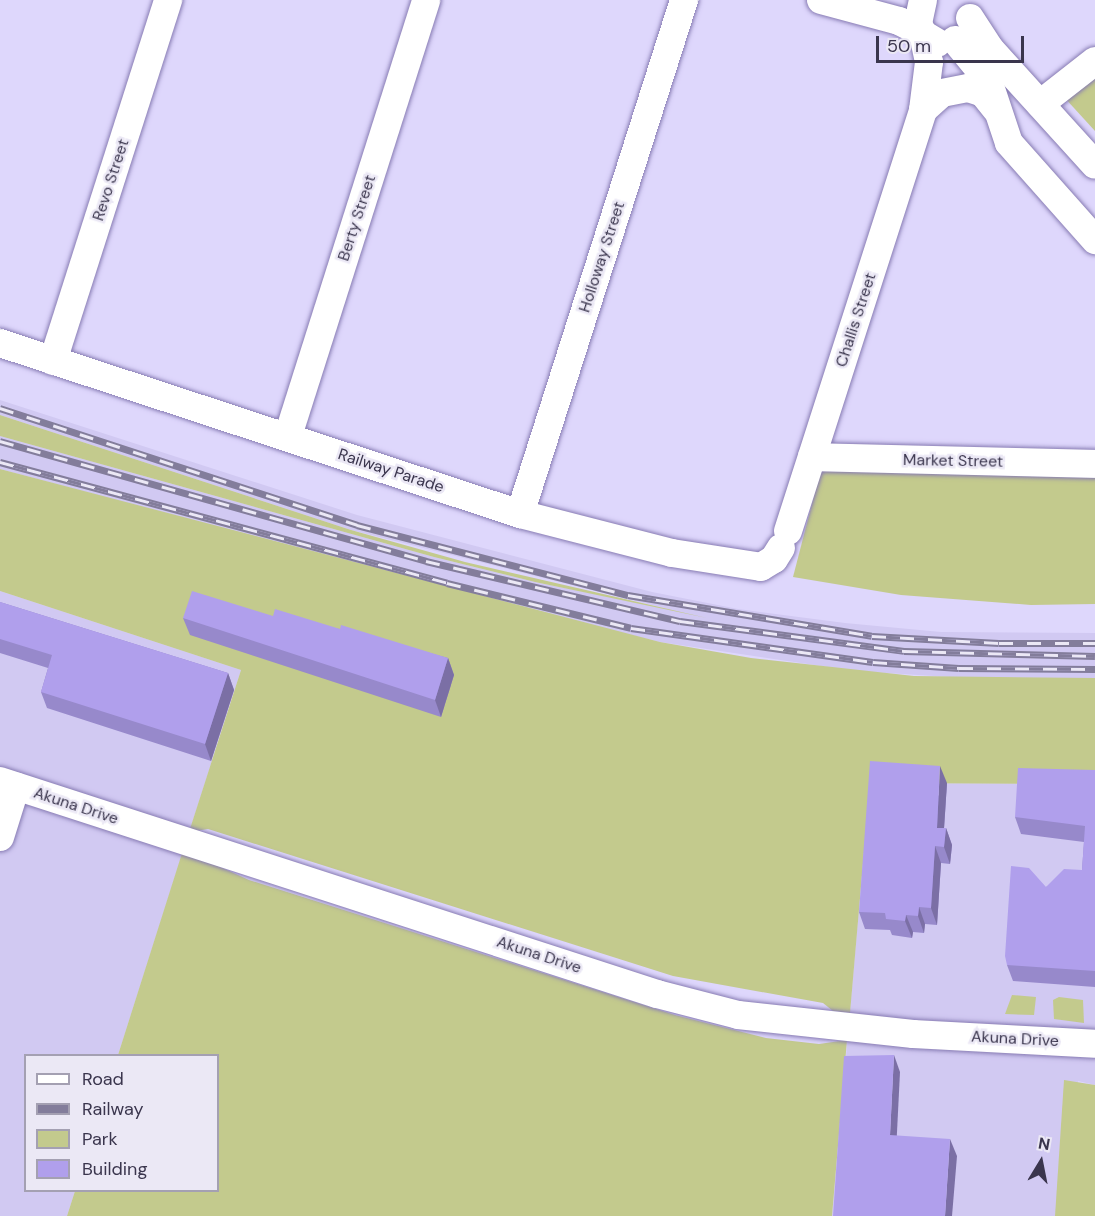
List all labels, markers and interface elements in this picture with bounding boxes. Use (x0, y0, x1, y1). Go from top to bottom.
scale bar (879, 24, 1028, 62)
text: 50 m (887, 34, 931, 58)
street label: Revo Street (89, 137, 133, 223)
street label: Berty Street (334, 173, 380, 263)
street label: Holloway Street (575, 199, 629, 315)
street label: Challis Street (832, 270, 880, 370)
street label: Railway Parade (336, 445, 446, 497)
street label: Market Street (903, 451, 1003, 471)
street label: Akuna Drive (31, 783, 121, 829)
street label: Akuna Drive (494, 932, 584, 978)
street label: Akuna Drive (971, 1027, 1059, 1051)
legend (24, 1054, 219, 1192)
text: Road (82, 1067, 124, 1091)
text: Railway (82, 1097, 144, 1121)
text: Park (82, 1127, 118, 1151)
north arrow (1011, 1132, 1071, 1192)
text: N (1037, 1132, 1052, 1155)
text: Building (82, 1157, 147, 1181)

